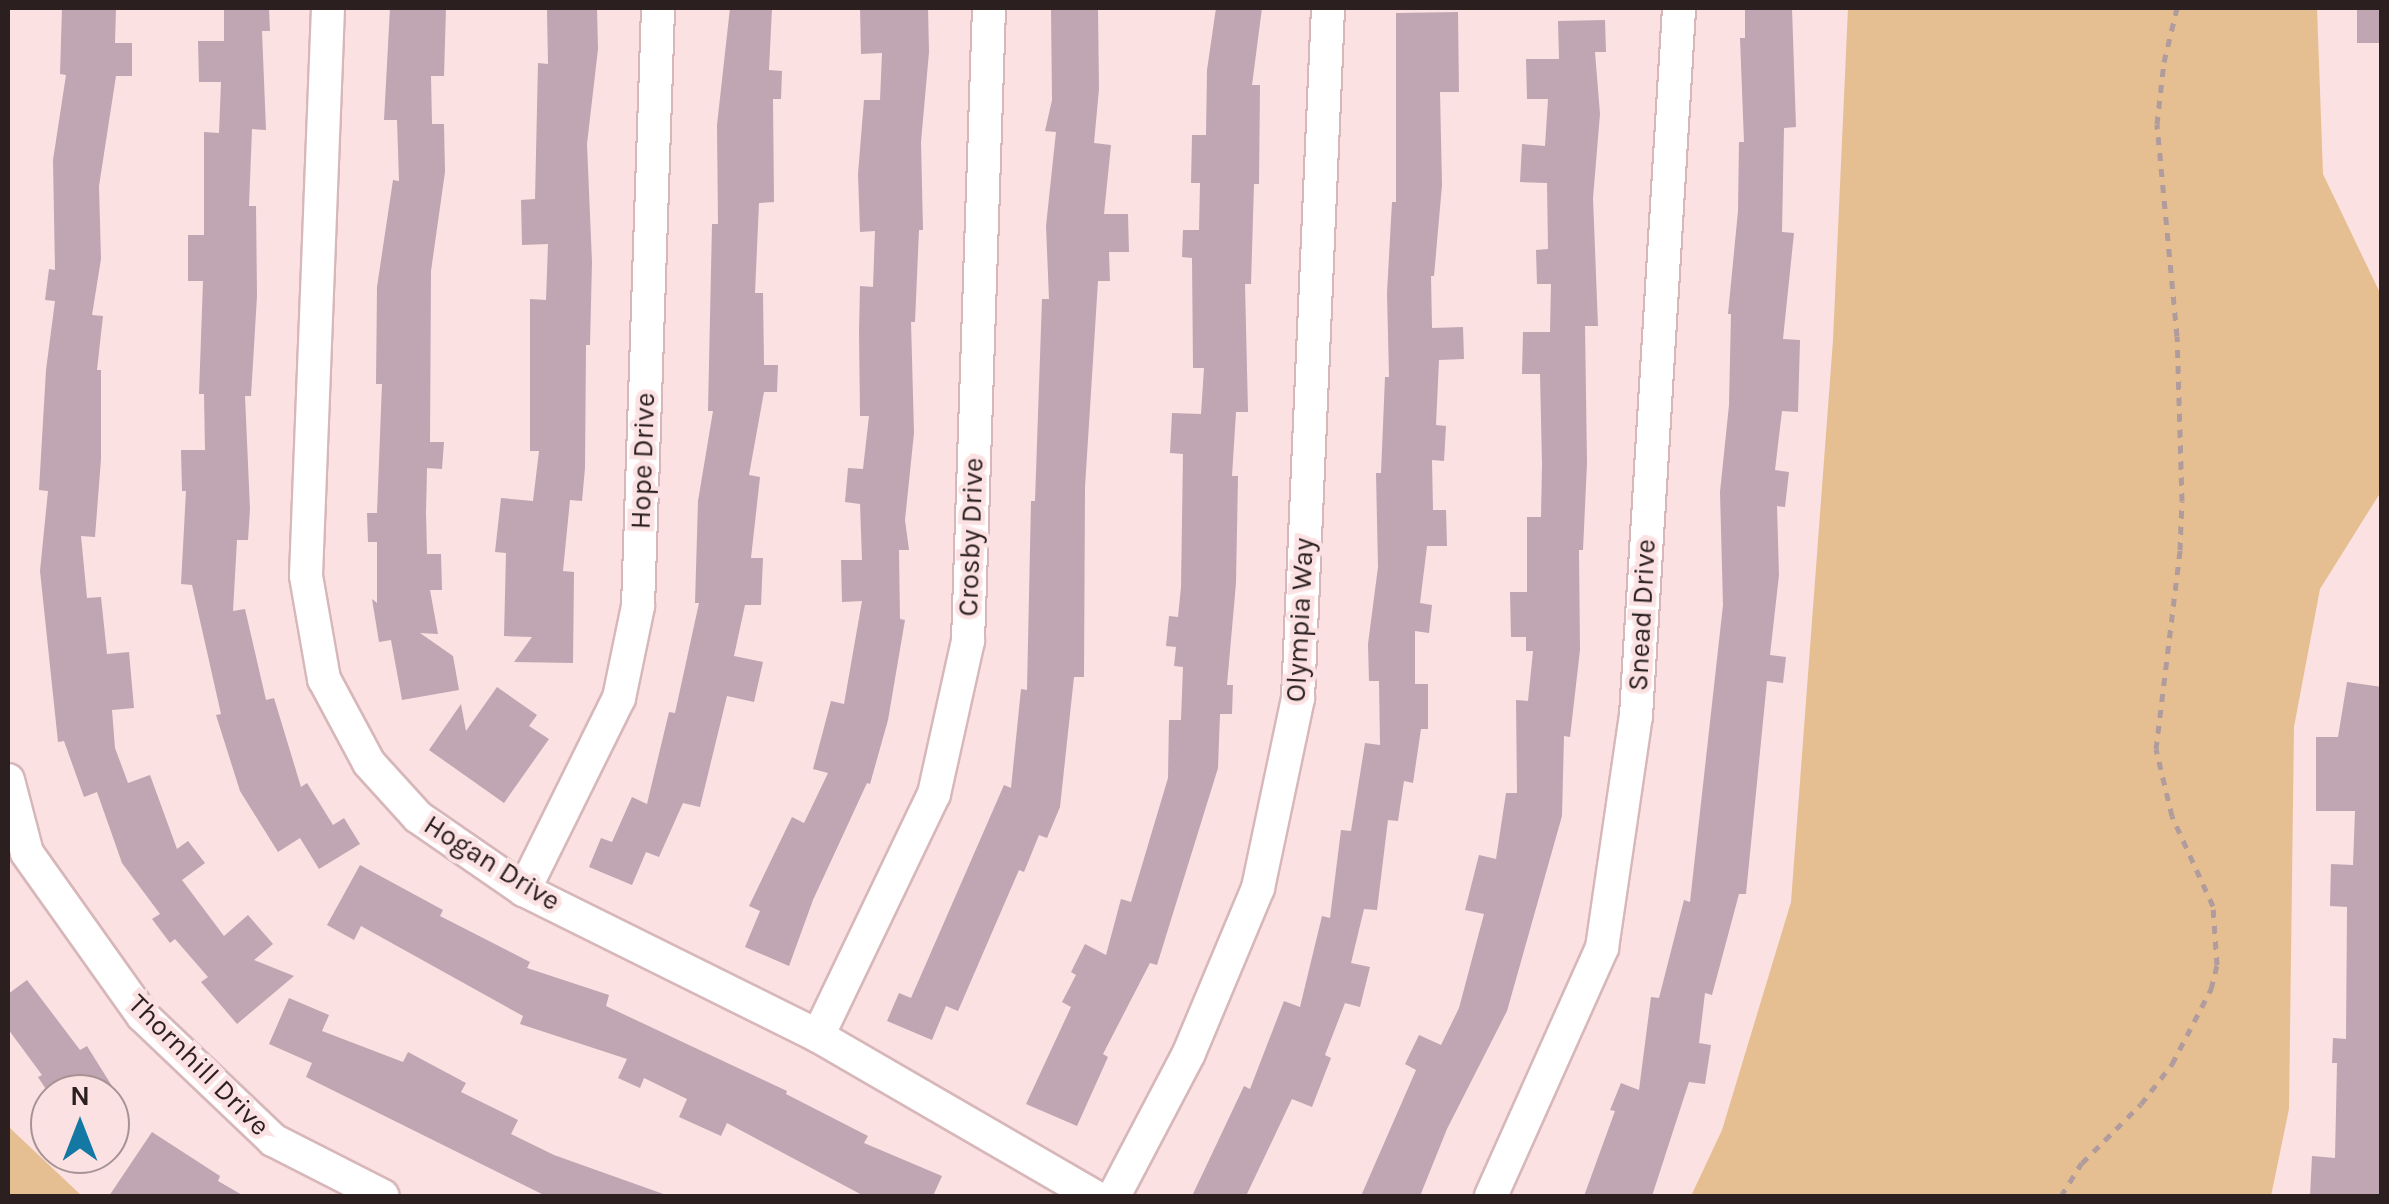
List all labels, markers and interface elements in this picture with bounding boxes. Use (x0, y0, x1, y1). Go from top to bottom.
street label: Hope Drive (624, 392, 662, 530)
street label: Crosby Drive (951, 457, 991, 617)
street label: Olympia Way (1279, 537, 1321, 703)
street label: Snead Drive (1621, 538, 1663, 692)
street label: Hogan Drive (418, 808, 566, 918)
street label: Thornhill Drive (121, 987, 277, 1143)
north arrow (30, 1074, 130, 1174)
text: N (70, 1079, 90, 1112)

